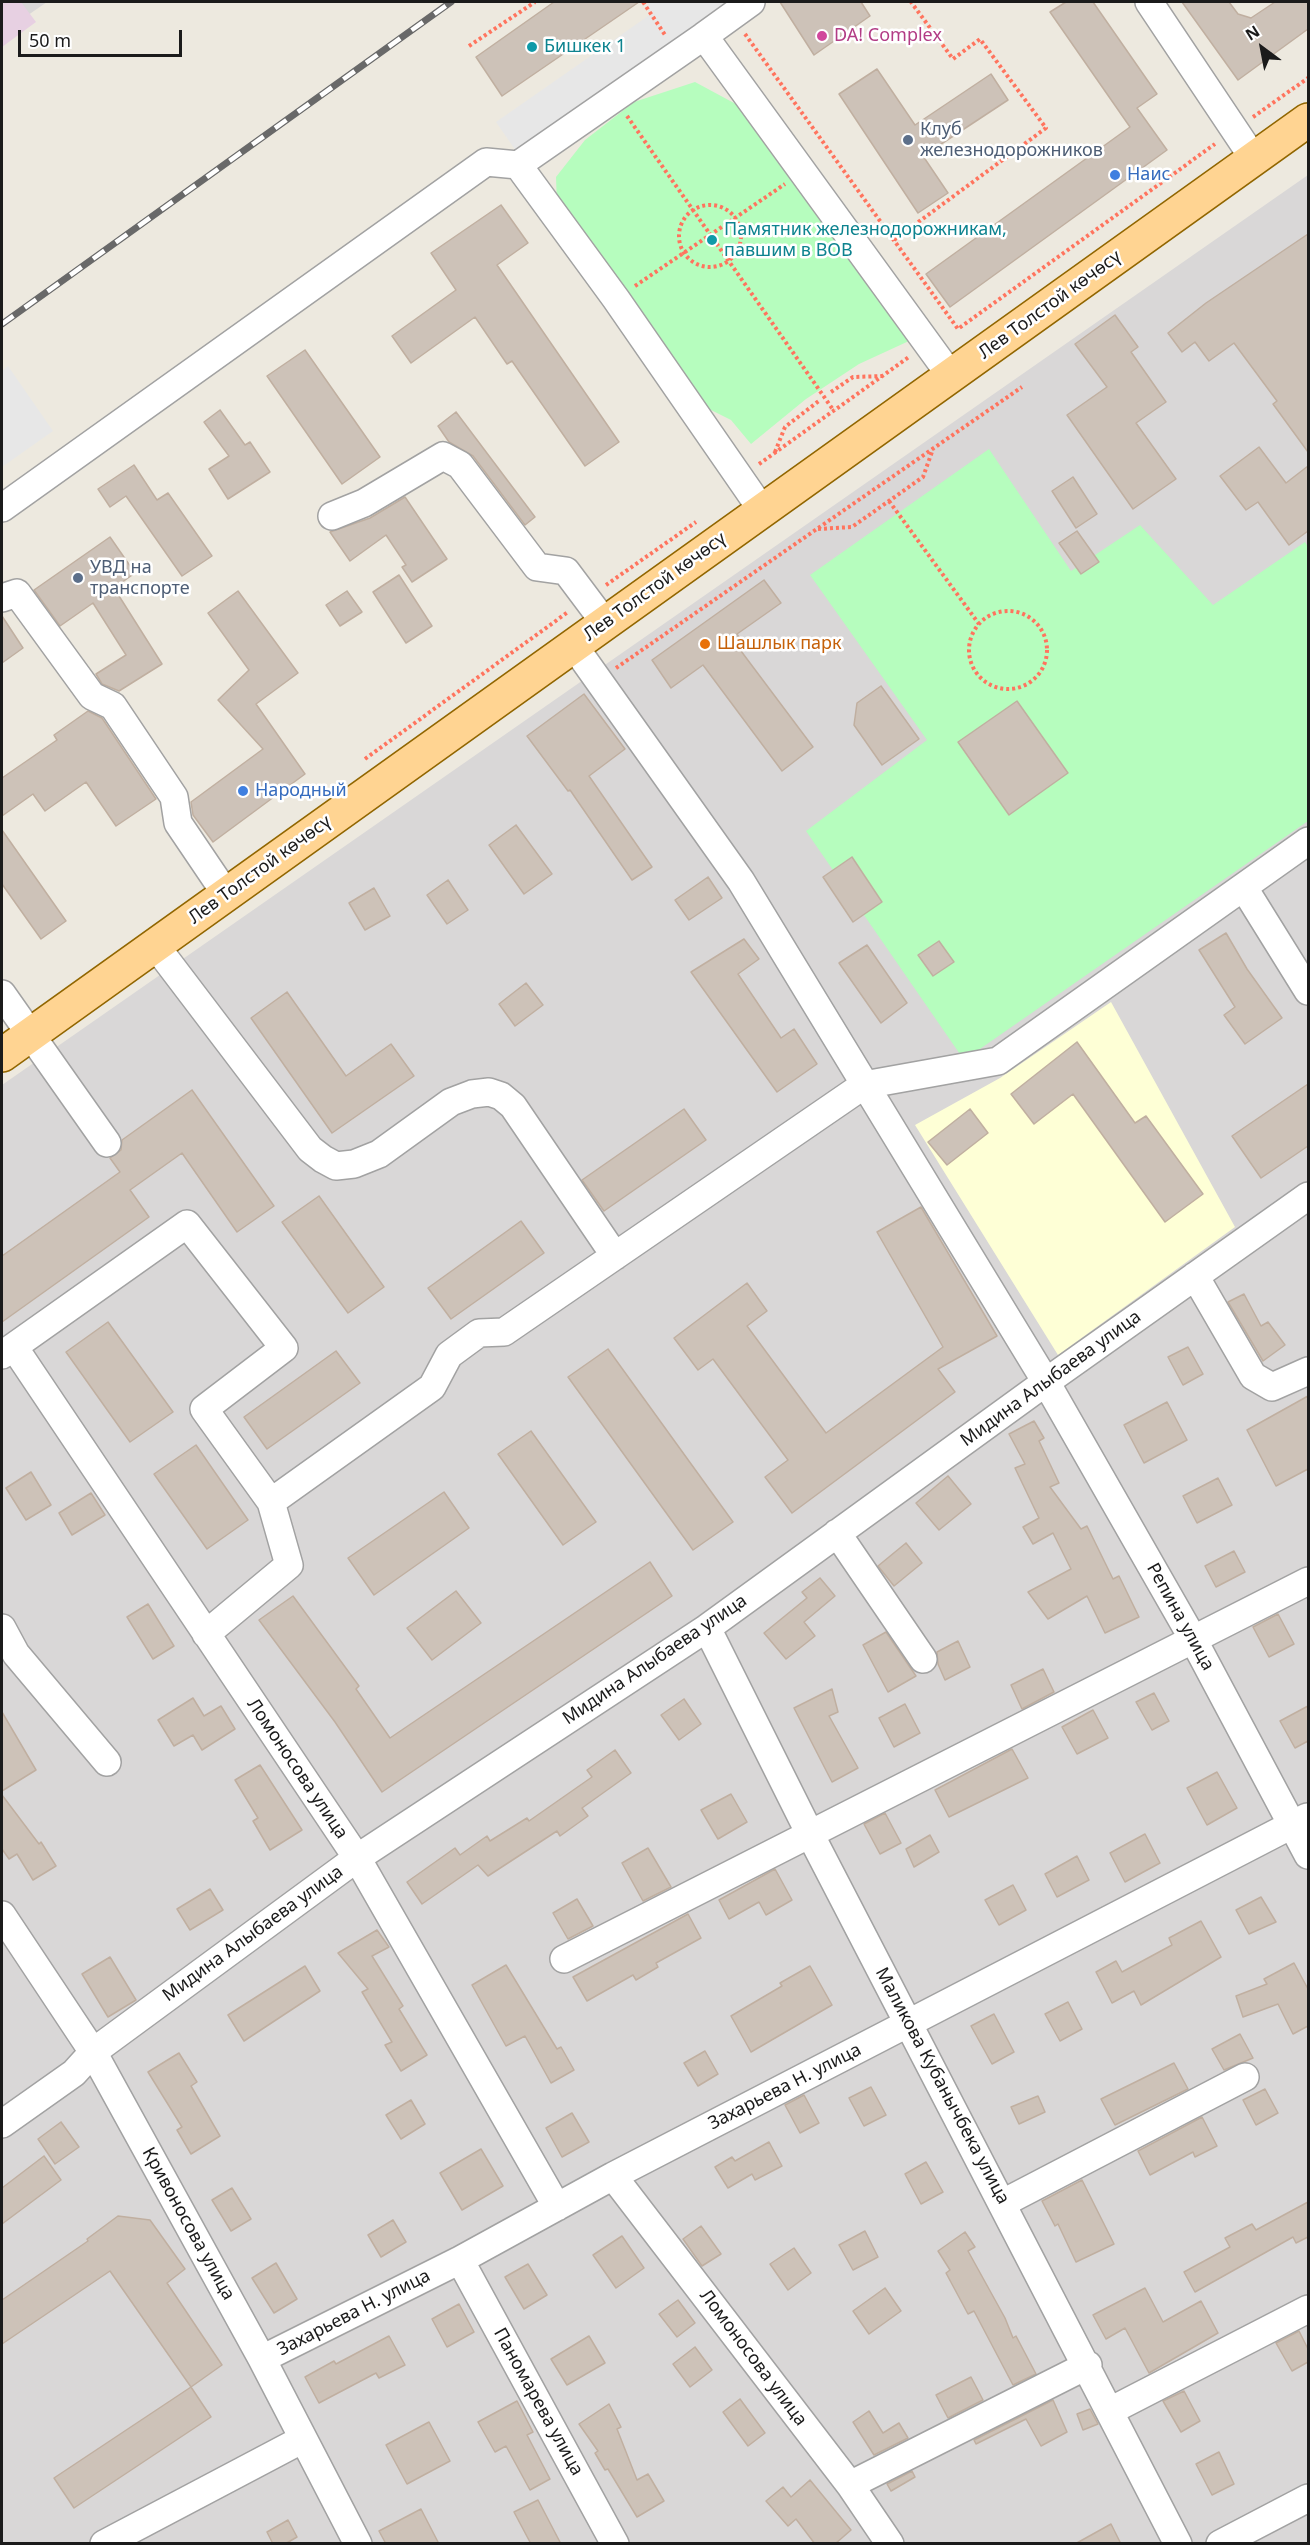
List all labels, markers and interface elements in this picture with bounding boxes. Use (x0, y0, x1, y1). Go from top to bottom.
scale bar (21, 18, 184, 56)
north arrow (1232, 18, 1292, 78)
text: N (1241, 20, 1264, 46)
place label: DA! Complex (834, 25, 942, 47)
text: 50 m (29, 28, 71, 52)
marker: DA! Complex (815, 29, 829, 43)
place label: Бишкек 1 (544, 36, 626, 58)
marker: Бишкек 1 (525, 40, 539, 54)
place label: Клуб железнодорожников (920, 119, 1103, 162)
marker: Клуб железнодорожников (901, 133, 915, 147)
place label: Наис (1127, 164, 1170, 186)
marker: Наис (1108, 168, 1122, 182)
place label: Памятник железнодорожникам, павшим в ВОВ (724, 219, 1007, 262)
marker: Памятник железнодорожникам, павшим в ВОВ (705, 233, 719, 247)
street label: Лев Толстой көчөсү (975, 246, 1125, 364)
street label: Лев Толстой көчөсү (580, 528, 730, 646)
place label: УВД на транспорте (90, 557, 190, 600)
marker: УВД на транспорте (71, 571, 85, 585)
place label: Шашлык парк (717, 633, 842, 655)
marker: Шашлык парк (698, 637, 712, 651)
place label: Народный (255, 780, 347, 802)
marker: Народный (236, 784, 250, 798)
street label: Лев Толстой көчөсү (185, 811, 335, 929)
street label: Мидина Алыбаева улица (957, 1306, 1145, 1452)
street label: Репина улица (1142, 1560, 1218, 1674)
street label: Мидина Алыбаева улица (559, 1590, 751, 1730)
street label: Ломоносова улица (242, 1695, 352, 1843)
street label: Мидина Алыбаева улица (159, 1861, 347, 2007)
street label: Маликова Кубанычбека улица (870, 1964, 1014, 2208)
street label: Захарьева Н. улица (705, 2039, 865, 2135)
street label: Кривоносова улица (137, 2144, 239, 2304)
street label: Захарьева Н. улица (274, 2265, 434, 2361)
street label: Ломоносова улица (695, 2286, 811, 2430)
street label: Паномарева улица (488, 2324, 588, 2480)

